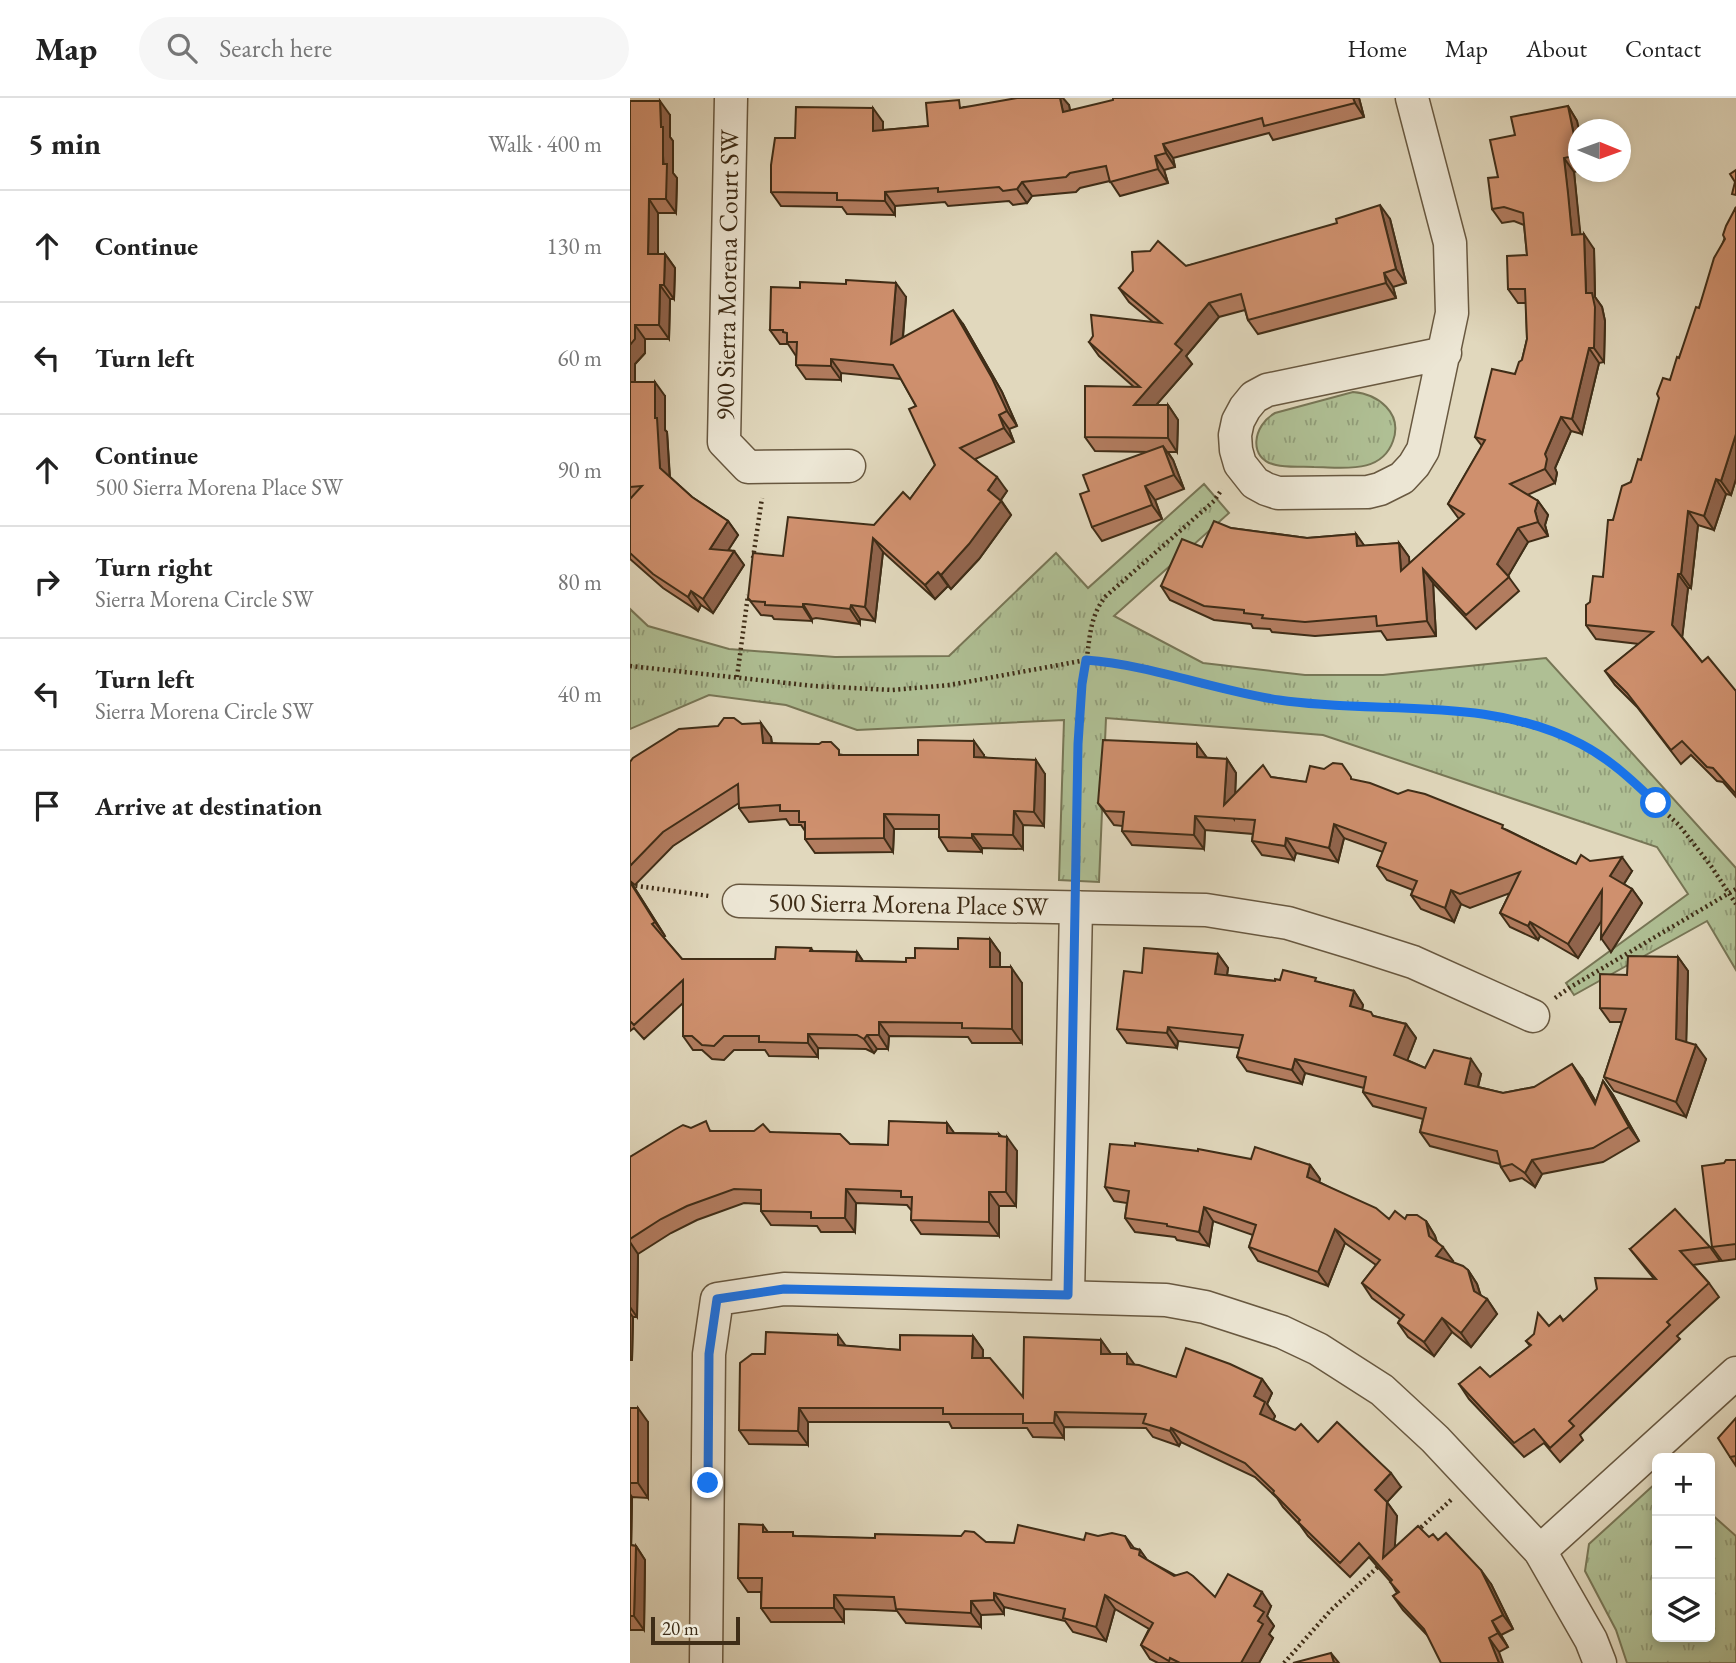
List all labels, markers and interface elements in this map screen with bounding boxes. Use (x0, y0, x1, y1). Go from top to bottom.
search box (139, 17, 629, 80)
text: Map (35, 27, 97, 70)
icon: search (163, 29, 201, 67)
text: Search here (219, 31, 332, 65)
text: Home (1347, 33, 1407, 64)
text: Map (1445, 33, 1488, 64)
text: About (1526, 33, 1587, 64)
text: Contact (1625, 33, 1701, 64)
north arrow (1568, 119, 1631, 182)
text: 5 min (28, 124, 101, 163)
street label: 900 Sierra Morena Court SW (707, 128, 747, 421)
text: Walk · 400 m (488, 129, 602, 159)
icon: ahead (28, 227, 66, 265)
text: Continue (95, 229, 198, 263)
text: 130 m (546, 231, 602, 261)
icon: left (28, 339, 66, 377)
text: Turn left (95, 341, 194, 375)
text: 60 m (557, 343, 602, 373)
text: Continue (95, 438, 198, 472)
icon: ahead (28, 451, 66, 489)
text: 90 m (557, 455, 602, 485)
text: 500 Sierra Morena Place SW (95, 472, 343, 502)
text: Turn right (95, 550, 213, 584)
icon: right (28, 563, 66, 601)
text: 80 m (557, 567, 602, 597)
text: Sierra Morena Circle SW (95, 584, 314, 614)
text: Turn left (95, 662, 194, 696)
icon: left (28, 675, 66, 713)
text: 40 m (557, 679, 602, 709)
text: Sierra Morena Circle SW (95, 696, 314, 726)
icon: arrive (28, 787, 66, 825)
route start (1640, 787, 1671, 818)
text: Arrive at destination (95, 789, 322, 823)
street label: 500 Sierra Morena Place SW (768, 885, 1050, 923)
map controls (1652, 1453, 1715, 1642)
button: + (1652, 1453, 1715, 1516)
route end (692, 1467, 723, 1498)
button: − (1652, 1516, 1715, 1579)
button: layers (1652, 1579, 1715, 1642)
scale bar (651, 1614, 740, 1646)
text: 20 m (662, 1616, 699, 1641)

